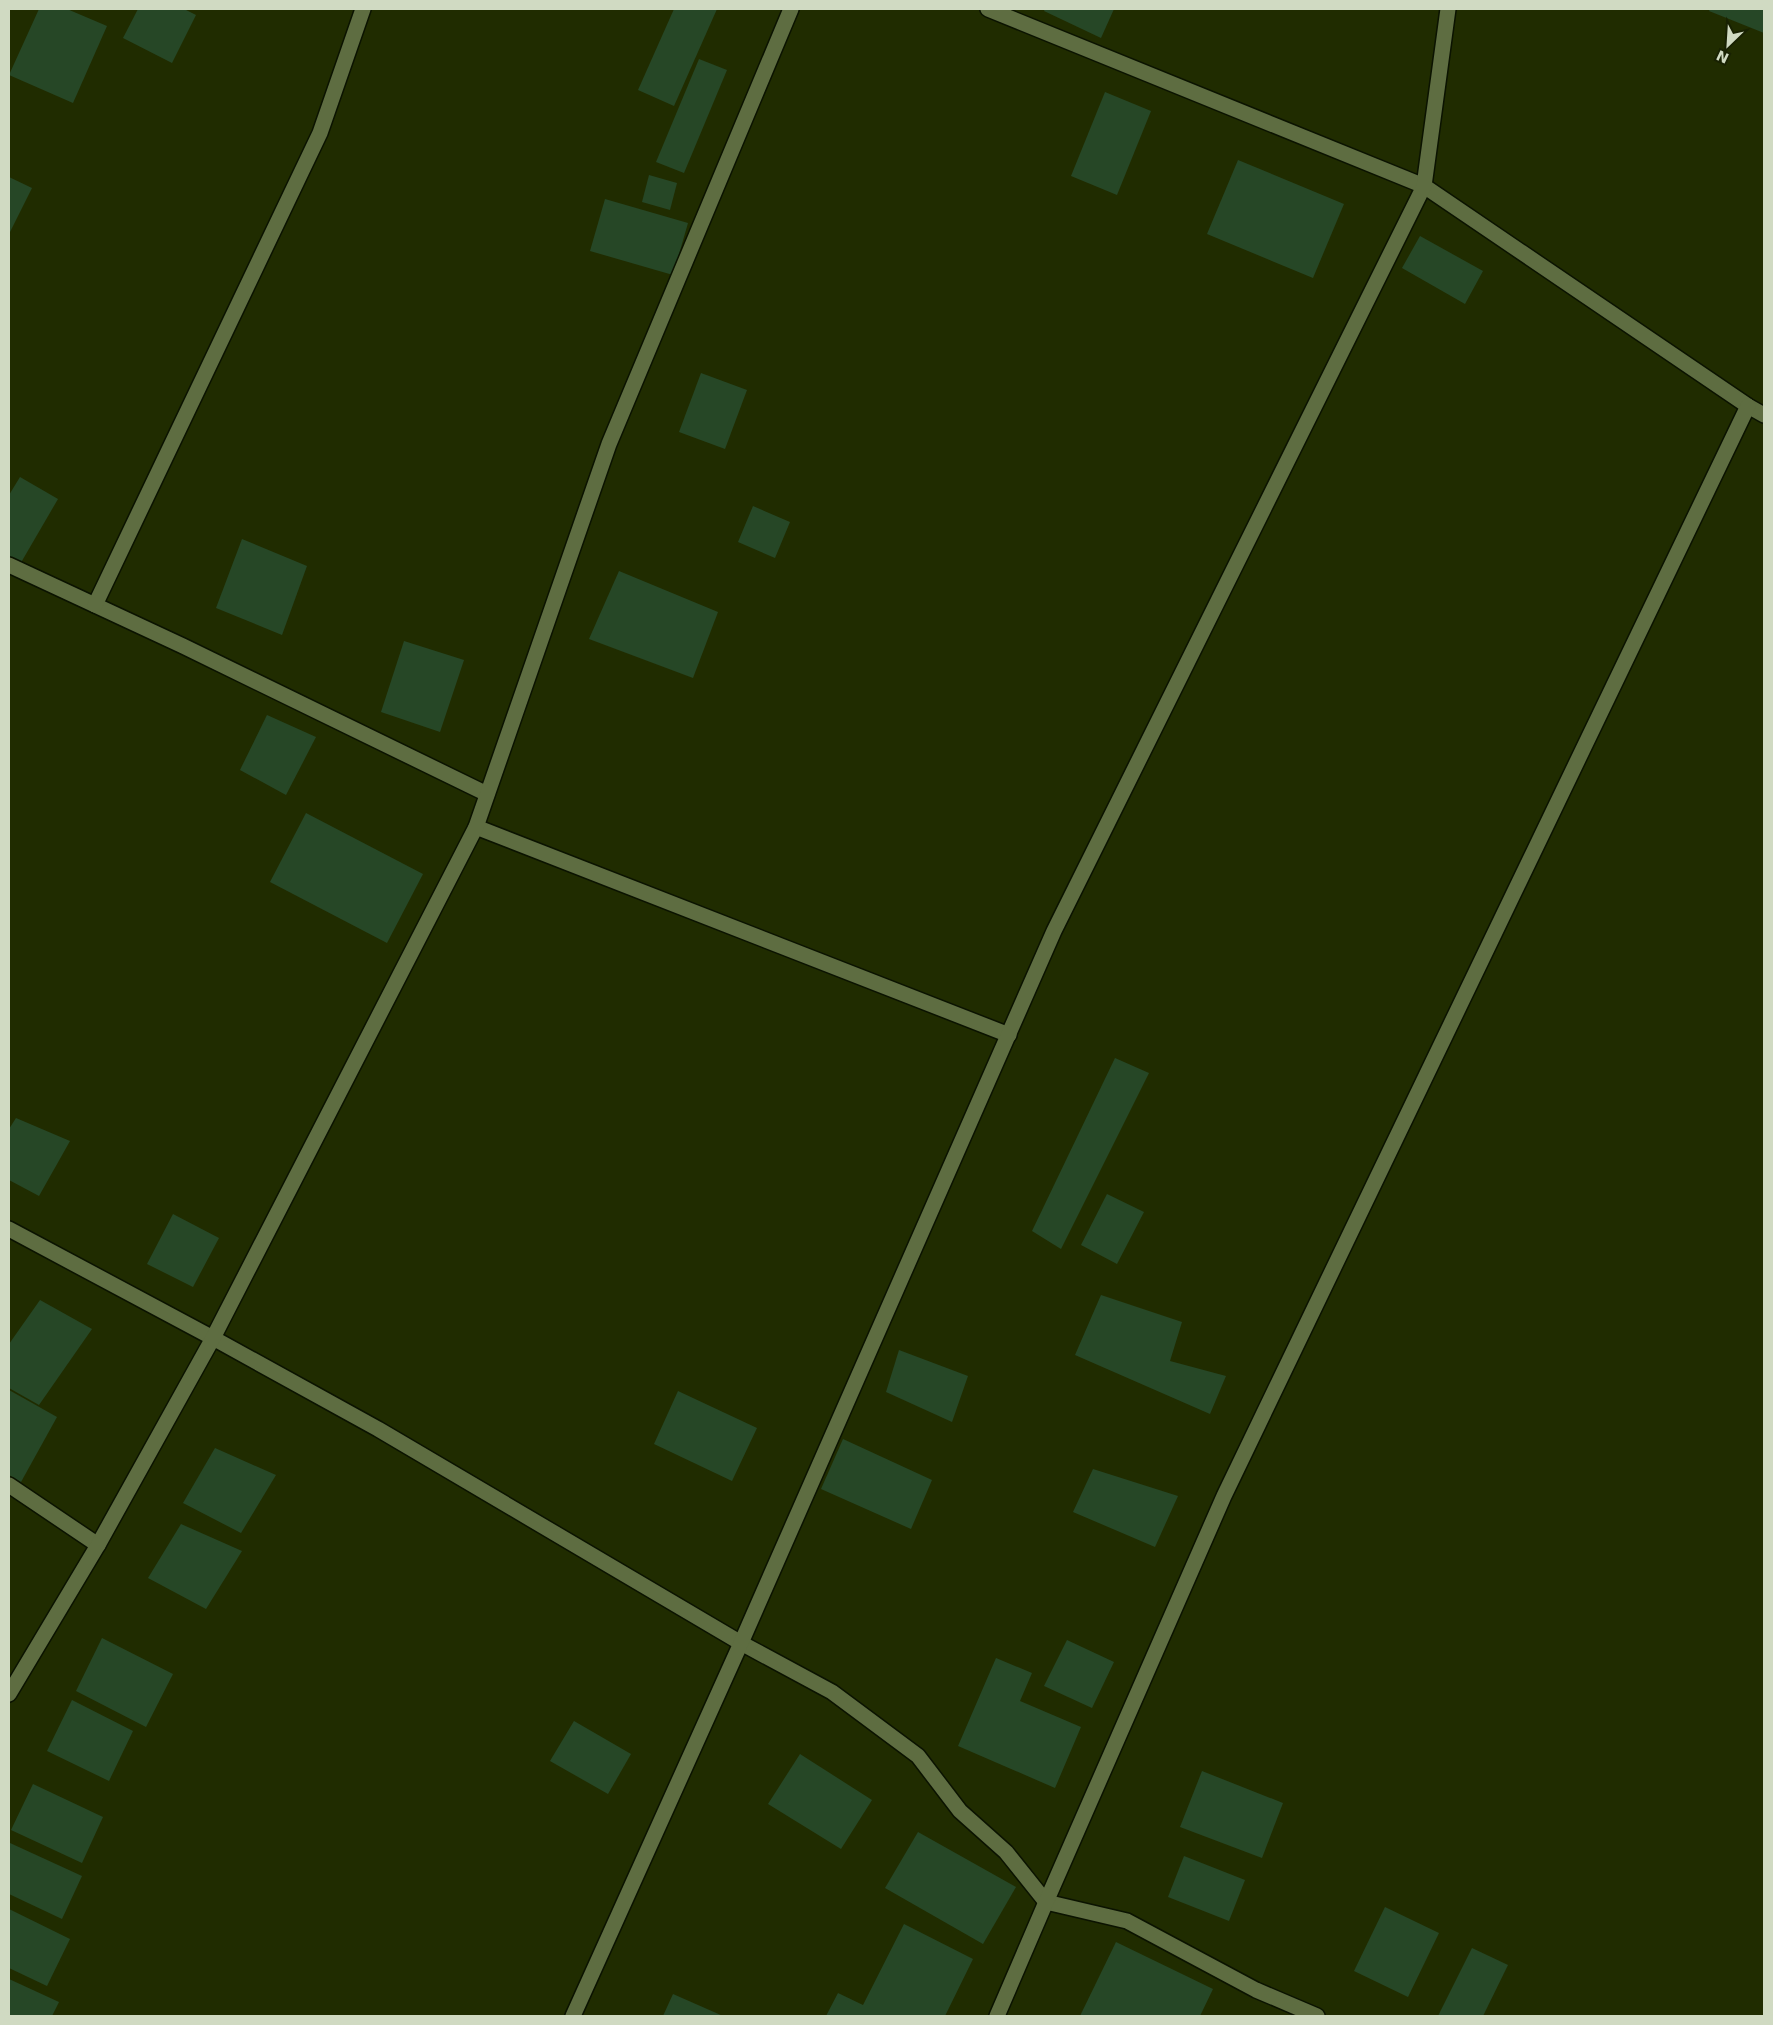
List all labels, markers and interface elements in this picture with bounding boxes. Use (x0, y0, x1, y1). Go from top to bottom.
north arrow (1703, 20, 1753, 70)
text: N (1714, 47, 1731, 67)

